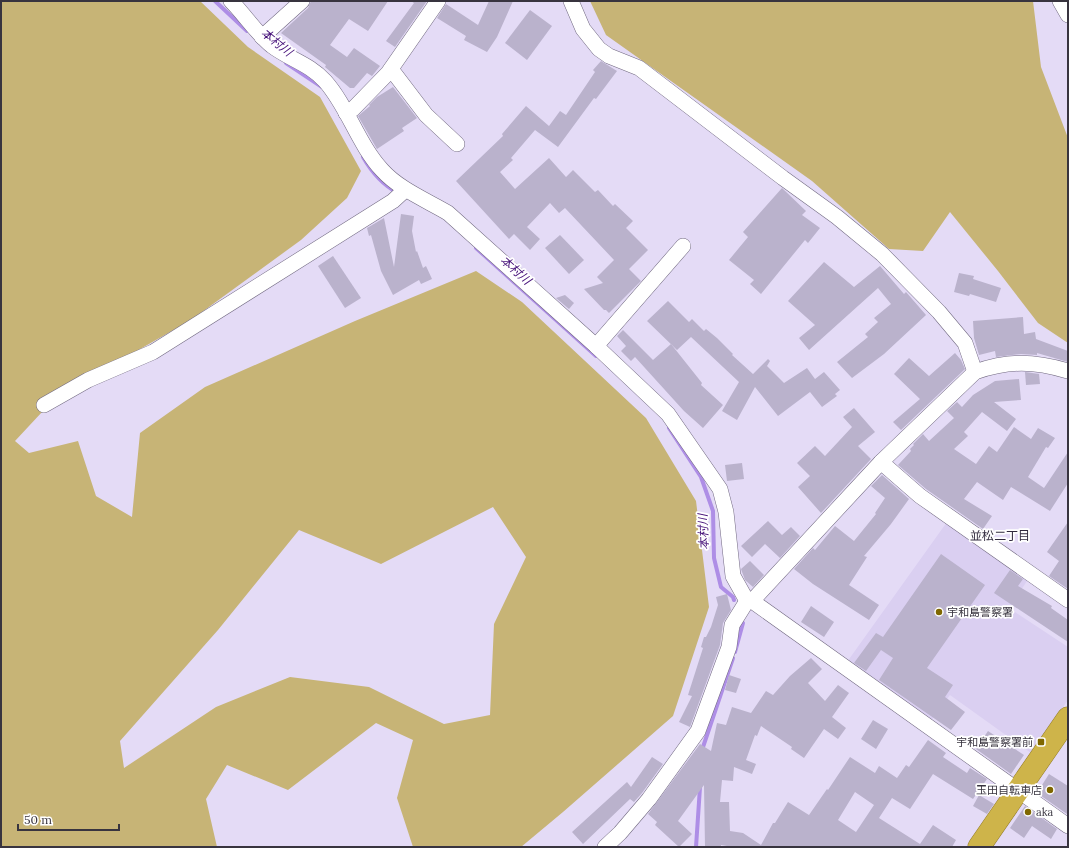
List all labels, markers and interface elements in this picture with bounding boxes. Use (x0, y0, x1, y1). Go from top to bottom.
water label: 本村川 (258, 25, 297, 60)
water label: 本村川 (498, 252, 536, 289)
water label: 本村川 (695, 512, 711, 550)
district label: 並松二丁目 (970, 528, 1030, 543)
place label: 宇和島警察署 (947, 605, 1013, 619)
marker: 宇和島警察署 (934, 607, 944, 617)
place label: 宇和島警察署前 (956, 735, 1033, 749)
marker: 宇和島警察署前 (1036, 737, 1046, 747)
place label: 玉田自転車店 (976, 783, 1042, 797)
marker: 玉田自転車店 (1045, 785, 1055, 795)
place label: aka (1036, 805, 1054, 819)
scale bar (18, 806, 119, 832)
marker: aka (1023, 807, 1033, 817)
text: 50 m (24, 812, 52, 827)

